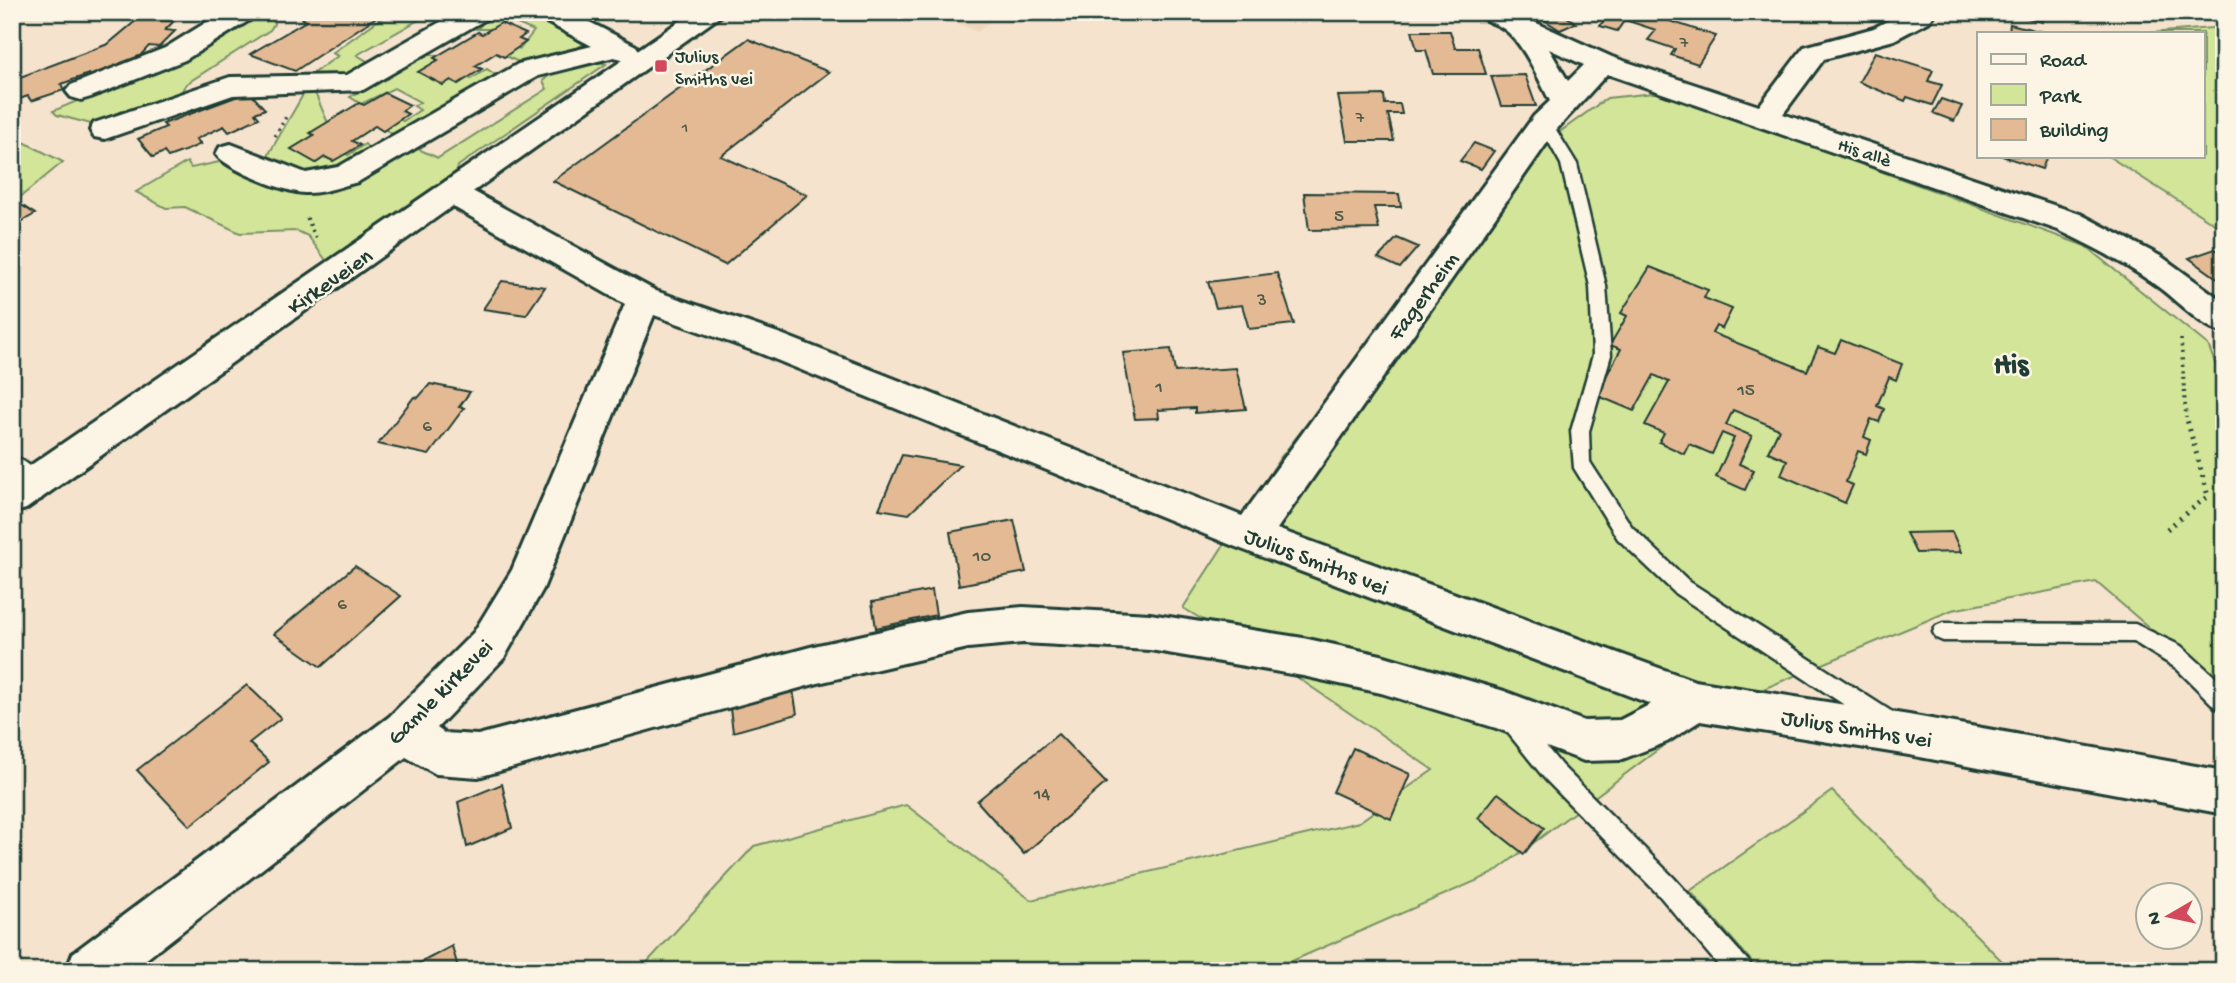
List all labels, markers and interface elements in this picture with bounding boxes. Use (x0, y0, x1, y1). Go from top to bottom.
legend (1977, 32, 2204, 158)
house number: 7 (1679, 35, 1689, 54)
place label: Julius Smiths vei (675, 47, 753, 92)
text: Road (2040, 50, 2088, 75)
marker: Julius Smiths vei (653, 58, 669, 74)
text: Park (2039, 86, 2083, 111)
house number: 7 (1355, 110, 1365, 129)
house number: 1 (681, 120, 688, 139)
text: Building (2039, 120, 2109, 145)
street label: His allè (1834, 134, 1894, 174)
house number: 5 (1334, 206, 1344, 229)
street label: Kirkeveien (283, 244, 379, 322)
street label: Fagerheim (1383, 247, 1466, 348)
house number: 3 (1256, 290, 1267, 313)
district label: His (1994, 350, 2030, 385)
house number: 1 (1154, 377, 1163, 400)
house number: 15 (1736, 380, 1755, 403)
house number: 6 (422, 416, 432, 439)
street label: Julius Smiths vei (1240, 523, 1392, 603)
house number: 10 (972, 546, 991, 569)
house number: 6 (337, 594, 347, 617)
street label: Gamle kirkevei (383, 635, 500, 752)
street label: Julius Smiths vei (1779, 705, 1934, 756)
house number: 14 (1033, 784, 1050, 807)
north arrow (2134, 881, 2204, 951)
text: N (2143, 910, 2168, 926)

